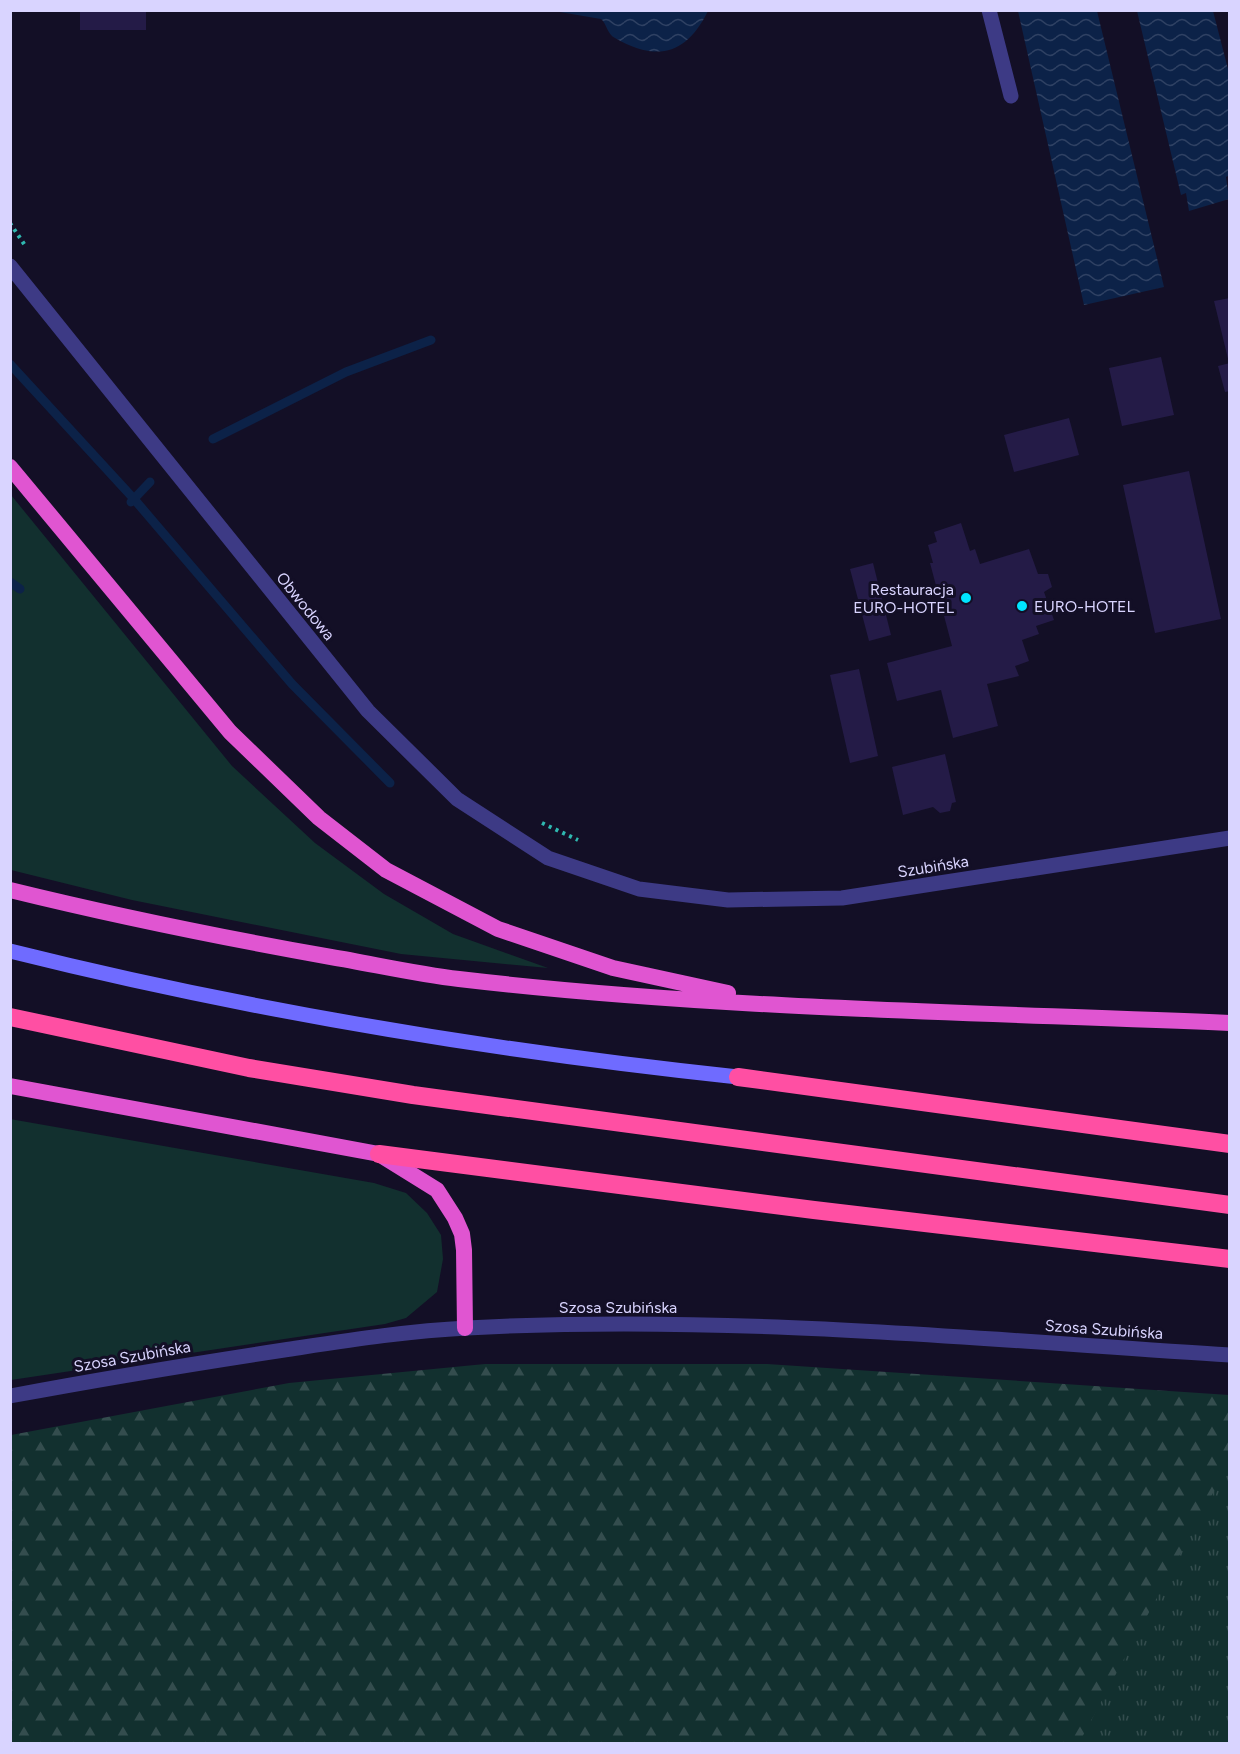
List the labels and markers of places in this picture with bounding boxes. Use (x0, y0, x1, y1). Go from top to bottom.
place label: Restauracja EURO-HOTEL (853, 580, 955, 617)
marker: Restauracja EURO-HOTEL (959, 591, 973, 605)
place label: EURO-HOTEL (1034, 597, 1135, 616)
marker: EURO-HOTEL (1015, 599, 1029, 613)

